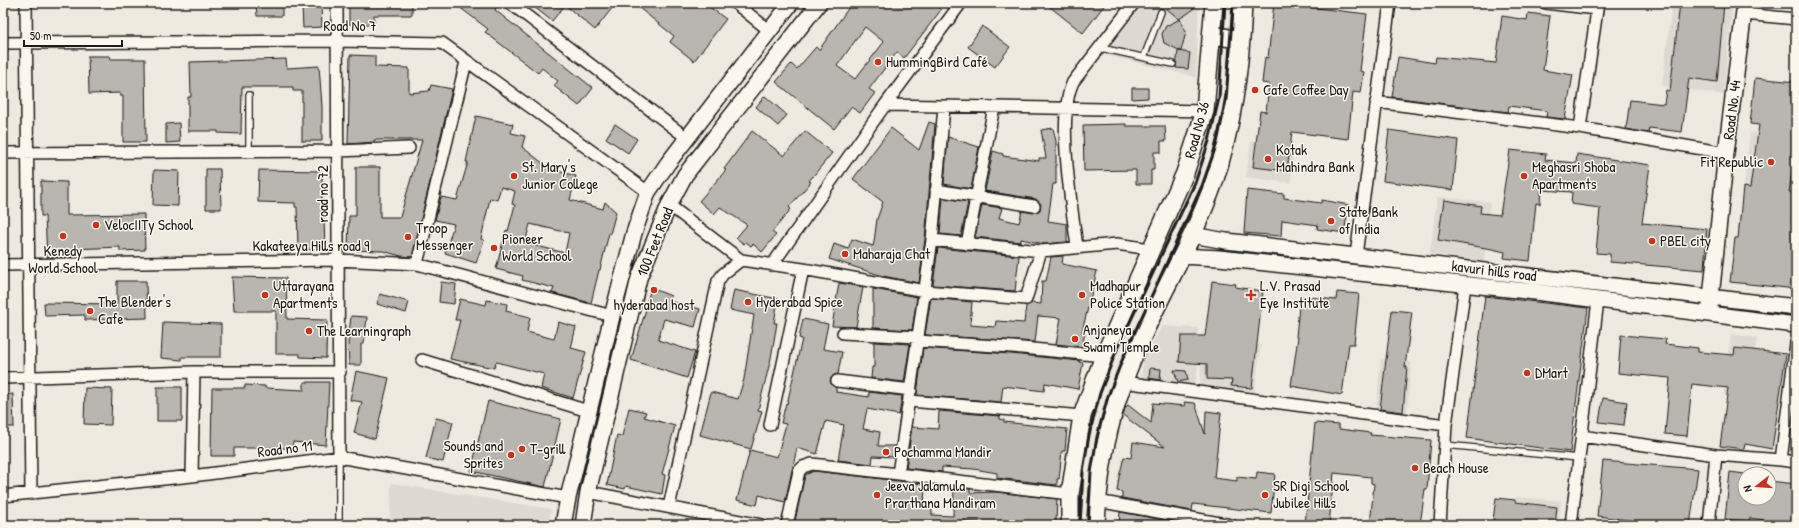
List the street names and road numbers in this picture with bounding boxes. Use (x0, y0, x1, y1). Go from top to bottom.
street label: Road No 7 (324, 15, 376, 36)
street label: Road No. 44 (1717, 79, 1746, 141)
street label: Road No 36 (1179, 99, 1214, 161)
street label: road no 72 (312, 165, 333, 223)
street label: 100 Feet Road (631, 204, 678, 280)
street label: Kakateeya Hills road 9 (252, 235, 370, 256)
street label: kavuri hills road (1450, 255, 1538, 286)
street label: Road no 11 (256, 435, 314, 462)

